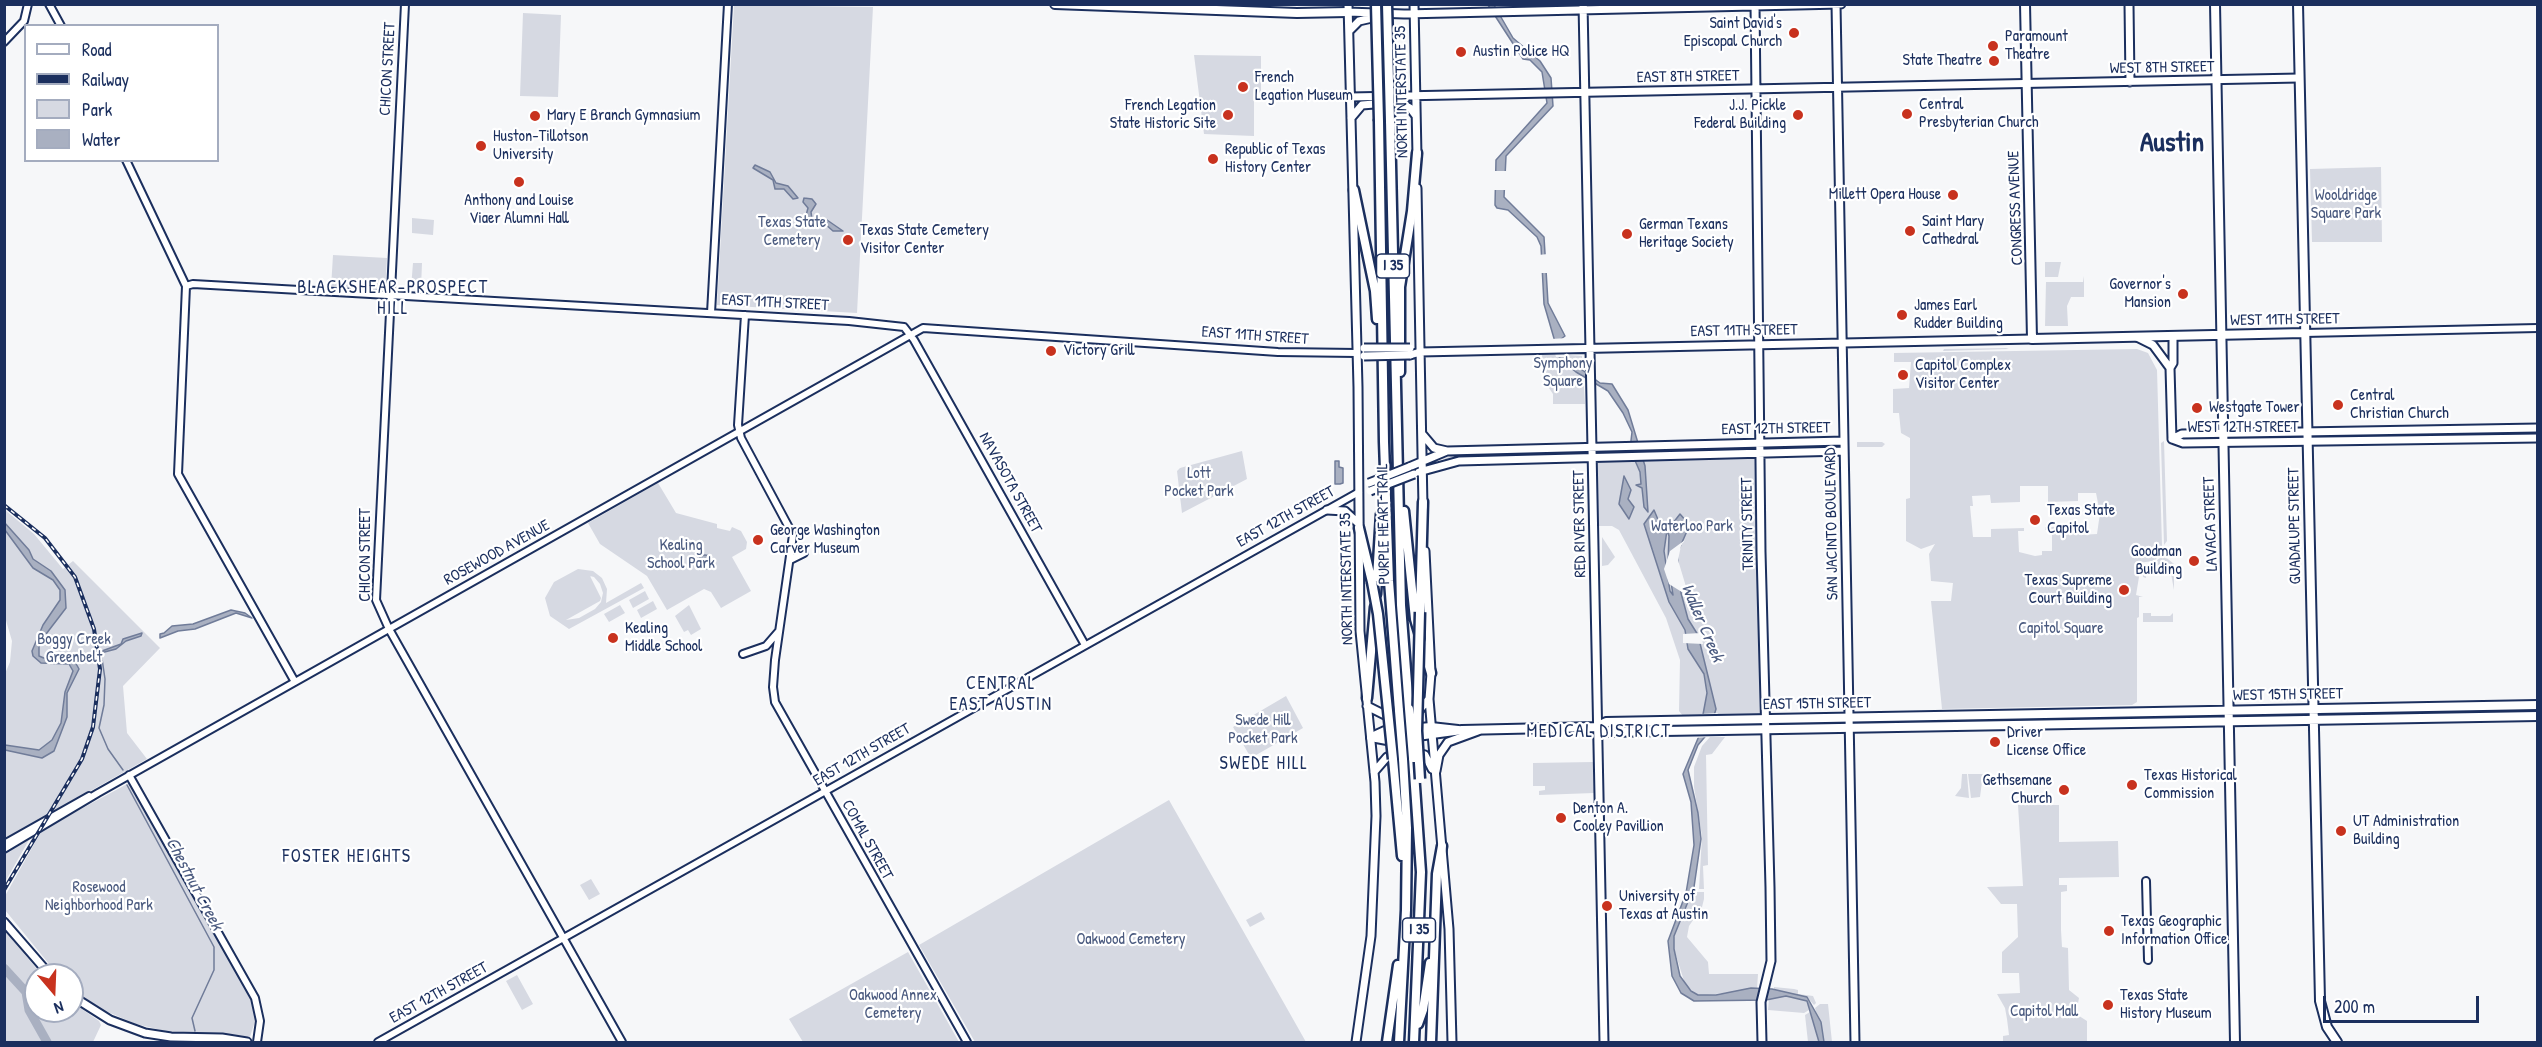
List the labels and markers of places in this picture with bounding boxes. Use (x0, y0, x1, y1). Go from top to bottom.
place label: Saint David's Episcopal Church (1684, 14, 1782, 52)
marker: Saint David's Episcopal Church (1787, 26, 1801, 40)
place label: Paramount Theatre (2005, 27, 2068, 65)
marker: Paramount Theatre (1986, 39, 2000, 53)
place label: Austin Police HQ (1473, 42, 1570, 62)
marker: Austin Police HQ (1454, 45, 1468, 59)
place label: State Theatre (1902, 51, 1982, 71)
marker: State Theatre (1987, 54, 2001, 68)
place label: French Legation Museum (1255, 68, 1353, 106)
marker: French Legation Museum (1236, 80, 1250, 94)
place label: Central Presbyterian Church (1919, 95, 2039, 133)
place label: French Legation State Historic Site (1110, 96, 1216, 134)
place label: J.J. Pickle Federal Building (1694, 96, 1786, 134)
place label: Mary E Branch Gymnasium (547, 106, 700, 126)
marker: Central Presbyterian Church (1900, 107, 1914, 121)
marker: French Legation State Historic Site (1221, 108, 1235, 122)
marker: J.J. Pickle Federal Building (1791, 108, 1805, 122)
marker: Mary E Branch Gymnasium (528, 109, 542, 123)
place label: Huston-Tillotson University (493, 127, 588, 165)
marker: Huston-Tillotson University (474, 139, 488, 153)
place label: Republic of Texas History Center (1225, 140, 1326, 178)
marker: Republic of Texas History Center (1206, 152, 1220, 166)
marker: Anthony and Louise Viaer Alumni Hall (512, 175, 526, 189)
place label: Millett Opera House (1829, 185, 1941, 205)
marker: Millett Opera House (1946, 188, 1960, 202)
place label: Anthony and Louise Viaer Alumni Hall (464, 191, 574, 229)
place label: Saint Mary Cathedral (1922, 212, 1984, 250)
place label: German Texans Heritage Society (1639, 215, 1734, 253)
place label: Texas State Cemetery Visitor Center (860, 221, 989, 259)
marker: Saint Mary Cathedral (1903, 224, 1917, 238)
marker: German Texans Heritage Society (1620, 227, 1634, 241)
marker: Texas State Cemetery Visitor Center (841, 233, 855, 247)
place label: Governor's Mansion (2109, 275, 2171, 313)
marker: Governor's Mansion (2176, 287, 2190, 301)
place label: James Earl Rudder Building (1914, 296, 2003, 334)
marker: James Earl Rudder Building (1895, 308, 1909, 322)
place label: Victory Grill (1063, 341, 1135, 361)
marker: Victory Grill (1044, 344, 1058, 358)
place label: Capitol Complex Visitor Center (1915, 356, 2011, 394)
marker: Capitol Complex Visitor Center (1896, 368, 1910, 382)
place label: Central Christian Church (2350, 386, 2449, 424)
place label: Westgate Tower (2209, 398, 2300, 418)
marker: Central Christian Church (2331, 398, 2345, 412)
marker: Westgate Tower (2190, 401, 2204, 415)
place label: Texas State Capitol (2047, 501, 2115, 539)
marker: Texas State Capitol (2028, 513, 2042, 527)
place label: George Washington Carver Museum (770, 521, 880, 559)
marker: George Washington Carver Museum (751, 533, 765, 547)
place label: Goodman Building (2131, 542, 2182, 580)
marker: Goodman Building (2187, 554, 2201, 568)
place label: Texas Supreme Court Building (2024, 571, 2112, 609)
marker: Texas Supreme Court Building (2117, 583, 2131, 597)
place label: Kealing Middle School (625, 619, 702, 657)
marker: Kealing Middle School (606, 631, 620, 645)
place label: Driver License Office (2007, 723, 2086, 761)
marker: Driver License Office (1988, 735, 2002, 749)
place label: Texas Historical Commission (2144, 766, 2237, 804)
place label: Gethsemane Church (1982, 771, 2052, 809)
marker: Texas Historical Commission (2125, 778, 2139, 792)
marker: Gethsemane Church (2057, 783, 2071, 797)
place label: Denton A. Cooley Pavillion (1573, 799, 1664, 837)
marker: Denton A. Cooley Pavillion (1554, 811, 1568, 825)
place label: UT Administration Building (2353, 812, 2459, 850)
marker: UT Administration Building (2334, 824, 2348, 838)
place label: University of Texas at Austin (1619, 887, 1708, 925)
marker: University of Texas at Austin (1600, 899, 1614, 913)
place label: Texas Geographic Information Office (2121, 912, 2227, 950)
marker: Texas Geographic Information Office (2102, 924, 2116, 938)
place label: Texas State History Museum (2120, 986, 2212, 1024)
marker: Texas State History Museum (2101, 998, 2115, 1012)

